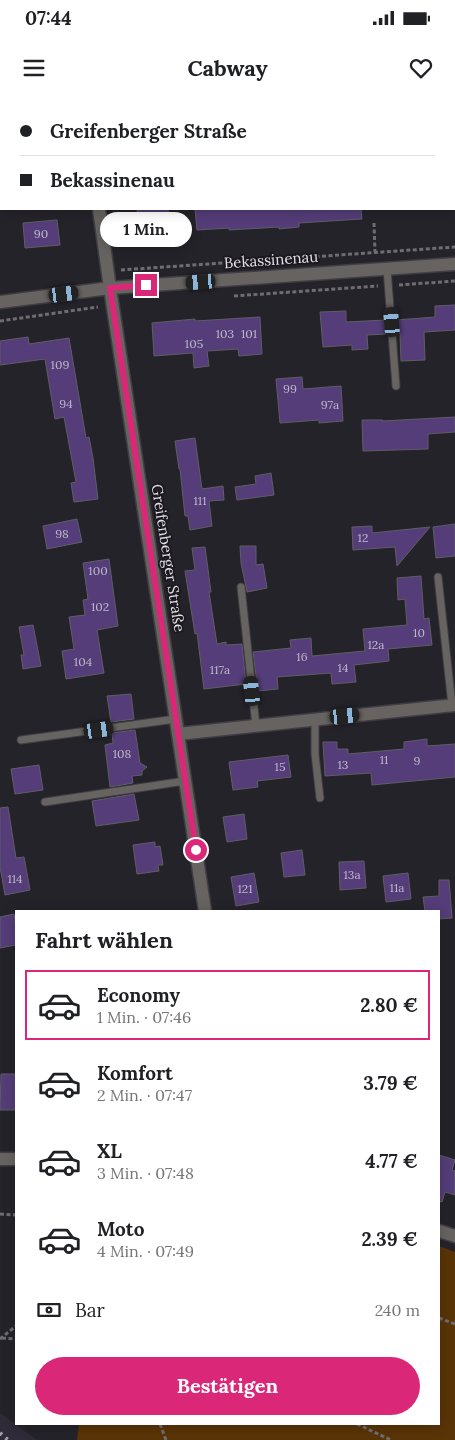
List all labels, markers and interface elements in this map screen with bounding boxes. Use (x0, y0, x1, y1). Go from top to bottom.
text: 07:44 (25, 6, 72, 30)
icon: menu (20, 54, 48, 82)
text: Cabway (187, 54, 268, 82)
icon: heart (407, 54, 435, 82)
text: Greifenberger Straße (50, 119, 247, 143)
text: Bekassinenau (50, 168, 175, 192)
callout: 1 Min. (100, 212, 192, 248)
text: 1 Min. (123, 219, 169, 239)
house number: 90 (34, 226, 48, 241)
street label: Bekassinenau (223, 247, 319, 272)
car (185, 273, 216, 291)
route end (135, 274, 157, 296)
car (48, 285, 79, 303)
car (383, 306, 400, 338)
house number: 103 (216, 326, 235, 341)
house number: 101 (241, 326, 257, 341)
house number: 105 (185, 336, 203, 351)
house number: 109 (51, 357, 69, 372)
house number: 99 (283, 381, 297, 396)
house number: 94 (59, 396, 73, 411)
house number: 97a (321, 397, 339, 412)
street label: Greifenberger Straße (147, 483, 190, 633)
house number: 111 (193, 493, 207, 508)
house number: 98 (55, 526, 69, 541)
house number: 12 (358, 530, 368, 545)
house number: 100 (88, 563, 108, 578)
house number: 102 (91, 599, 109, 614)
house number: 10 (413, 625, 425, 640)
house number: 12a (367, 637, 385, 652)
house number: 16 (296, 649, 308, 664)
house number: 104 (74, 654, 93, 669)
house number: 14 (338, 660, 349, 675)
house number: 117a (210, 662, 230, 677)
car (242, 675, 261, 707)
car (329, 707, 360, 725)
car (83, 720, 114, 740)
house number: 108 (113, 746, 132, 761)
house number: 11 (380, 752, 388, 767)
house number: 9 (414, 753, 421, 768)
house number: 13 (337, 757, 349, 772)
house number: 15 (275, 759, 285, 774)
route start (185, 839, 207, 861)
house number: 13a (343, 867, 361, 882)
house number: 114 (7, 871, 23, 886)
house number: 11a (390, 880, 404, 895)
house number: 121 (237, 881, 253, 896)
text: Fahrt wählen (35, 926, 173, 954)
icon: car (37, 983, 82, 1028)
text: Economy (97, 983, 180, 1007)
text: 2.80 € (360, 993, 418, 1017)
text: 1 Min. · 07:46 (97, 1007, 191, 1027)
icon: car (37, 1061, 82, 1106)
text: Komfort (97, 1061, 173, 1085)
text: 3.79 € (363, 1071, 418, 1095)
text: 2 Min. · 07:47 (97, 1085, 192, 1105)
icon: car (37, 1139, 82, 1184)
text: XL (97, 1139, 122, 1163)
text: 4.77 € (365, 1149, 418, 1173)
text: 3 Min. · 07:48 (97, 1163, 194, 1183)
icon: car (37, 1217, 82, 1262)
text: Moto (97, 1217, 144, 1241)
text: 2.39 € (361, 1227, 418, 1251)
text: 4 Min. · 07:49 (97, 1241, 194, 1261)
icon: cash (35, 1296, 63, 1324)
text: Bar (75, 1298, 105, 1322)
text: 240 m (375, 1300, 420, 1320)
button: Bestätigen (35, 1357, 420, 1415)

